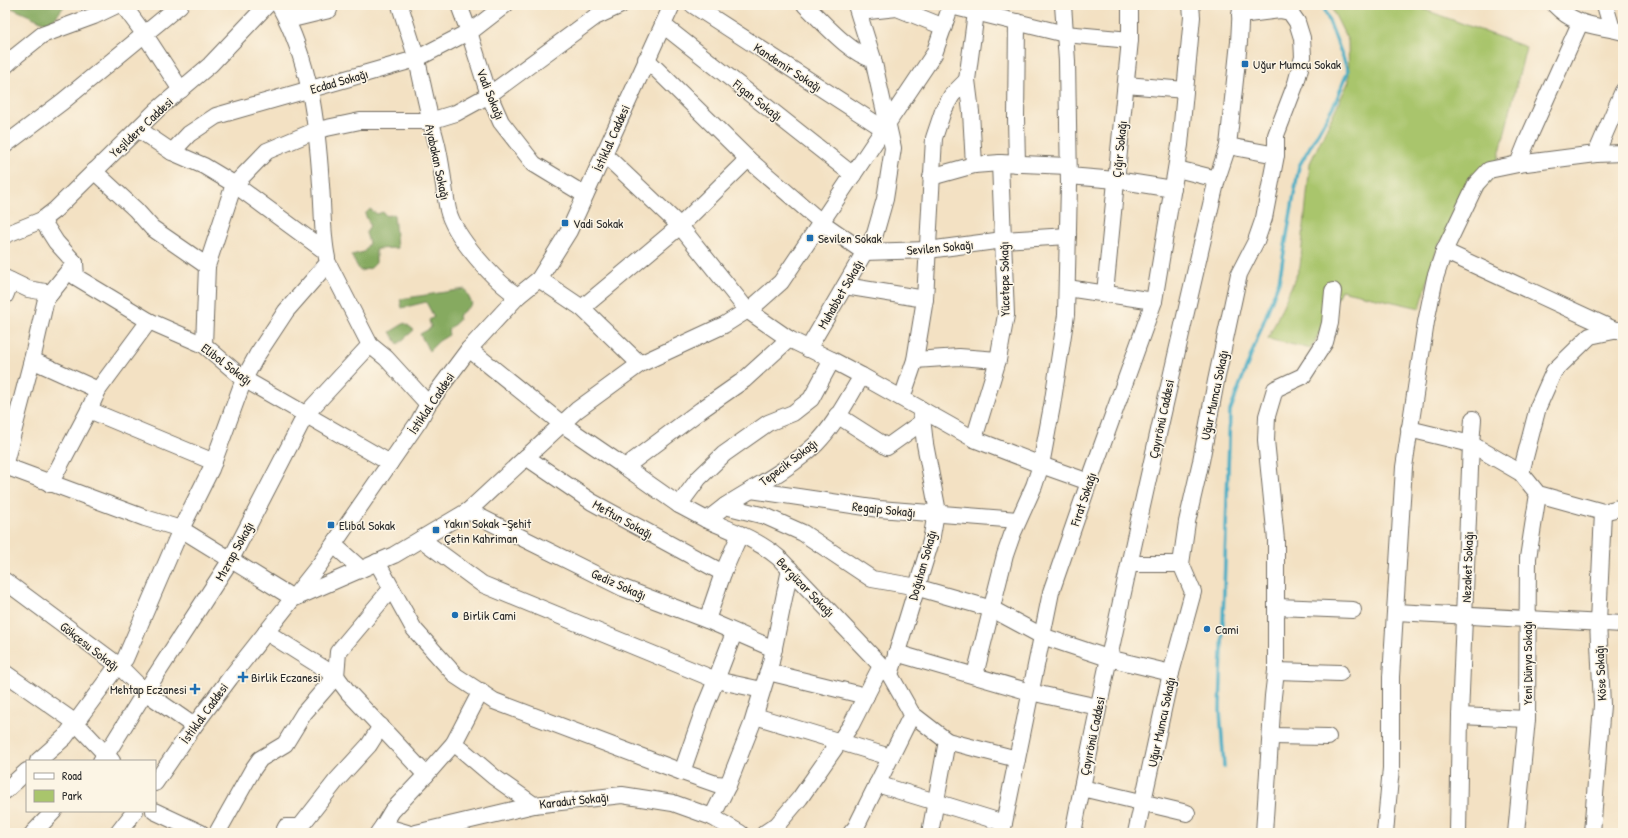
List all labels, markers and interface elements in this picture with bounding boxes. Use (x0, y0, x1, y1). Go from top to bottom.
street label: Kandemir Sokağı (750, 38, 826, 96)
place label: Uğur Mumcu Sokak (1253, 55, 1342, 73)
marker: Uğur Mumcu Sokak (1240, 59, 1250, 69)
street label: Ecdad Sokağı (308, 64, 370, 98)
street label: Vadi Sokağı (473, 66, 509, 122)
street label: Figan Sokağı (729, 74, 786, 125)
street label: Yeşildere Caddesi (105, 93, 177, 161)
street label: İstiklal Caddesi (588, 102, 634, 174)
street label: Çığır Sokağı (1107, 120, 1131, 178)
street label: Ayabakan Sokağı (421, 122, 455, 202)
place label: Vadi Sokak (573, 214, 624, 232)
marker: Vadi Sokak (560, 218, 570, 228)
place label: Sevilen Sokak (818, 229, 882, 247)
marker: Sevilen Sokak (805, 233, 815, 243)
street label: Sevilen Sokağı (906, 235, 974, 259)
street label: Yücetepe Sokağı (994, 241, 1014, 317)
street label: Muhabbet Sokağı (813, 256, 867, 332)
street label: Elibol Sokağı (198, 339, 256, 389)
street label: Uğur Mumcu Sokağı (1196, 348, 1232, 442)
street label: İstiklal Caddesi (404, 368, 458, 438)
street label: Çayırönü Caddesi (1144, 378, 1178, 460)
street label: Tepecik Sokağı (755, 434, 821, 490)
street label: Fırat Sokağı (1065, 470, 1101, 529)
street label: Meftun Sokağı (590, 495, 656, 543)
street label: Regaip Sokağı (851, 497, 917, 521)
place label: Yakın Sokak -Şehit Çetin Kahriman (444, 514, 532, 547)
place label: Elibol Sokak (339, 516, 396, 534)
street label: Mızrap Sokağı (210, 518, 258, 584)
marker: Elibol Sokak (326, 520, 336, 530)
marker: Yakın Sokak -Şehit Çetin Kahriman (431, 525, 441, 535)
street label: Doğuhan Sokağı (903, 528, 941, 602)
street label: Nezaket Sokağı (1457, 531, 1477, 603)
street label: Bergüzar Sokağı (773, 553, 839, 621)
street label: Gediz Sokağı (589, 564, 649, 604)
place label: Birlik Cami (463, 606, 516, 624)
marker: Birlik Cami (450, 610, 460, 620)
street label: Gökçesu Sokağı (57, 617, 123, 675)
place label: Cami (1215, 620, 1239, 638)
street label: Yeni Dünya Sokağı (1518, 621, 1536, 705)
marker: Cami (1202, 624, 1212, 634)
street label: Köse Sokağı (1590, 645, 1610, 701)
place label: Birlik Eczanesi (251, 668, 321, 686)
marker: Birlik Eczanesi (238, 672, 248, 682)
street label: Uğur Mumcu Sokağı (1143, 675, 1179, 769)
street label: İstiklal Caddesi (176, 679, 232, 747)
place label: Mehtap Eczanesi (110, 680, 187, 698)
marker: Mehtap Eczanesi (190, 684, 200, 694)
street label: Çayırönü Caddesi (1075, 695, 1109, 777)
legend (26, 760, 156, 812)
text: Road (62, 767, 82, 784)
text: Park (62, 787, 82, 804)
street label: Karadut Sokağı (538, 787, 610, 813)

